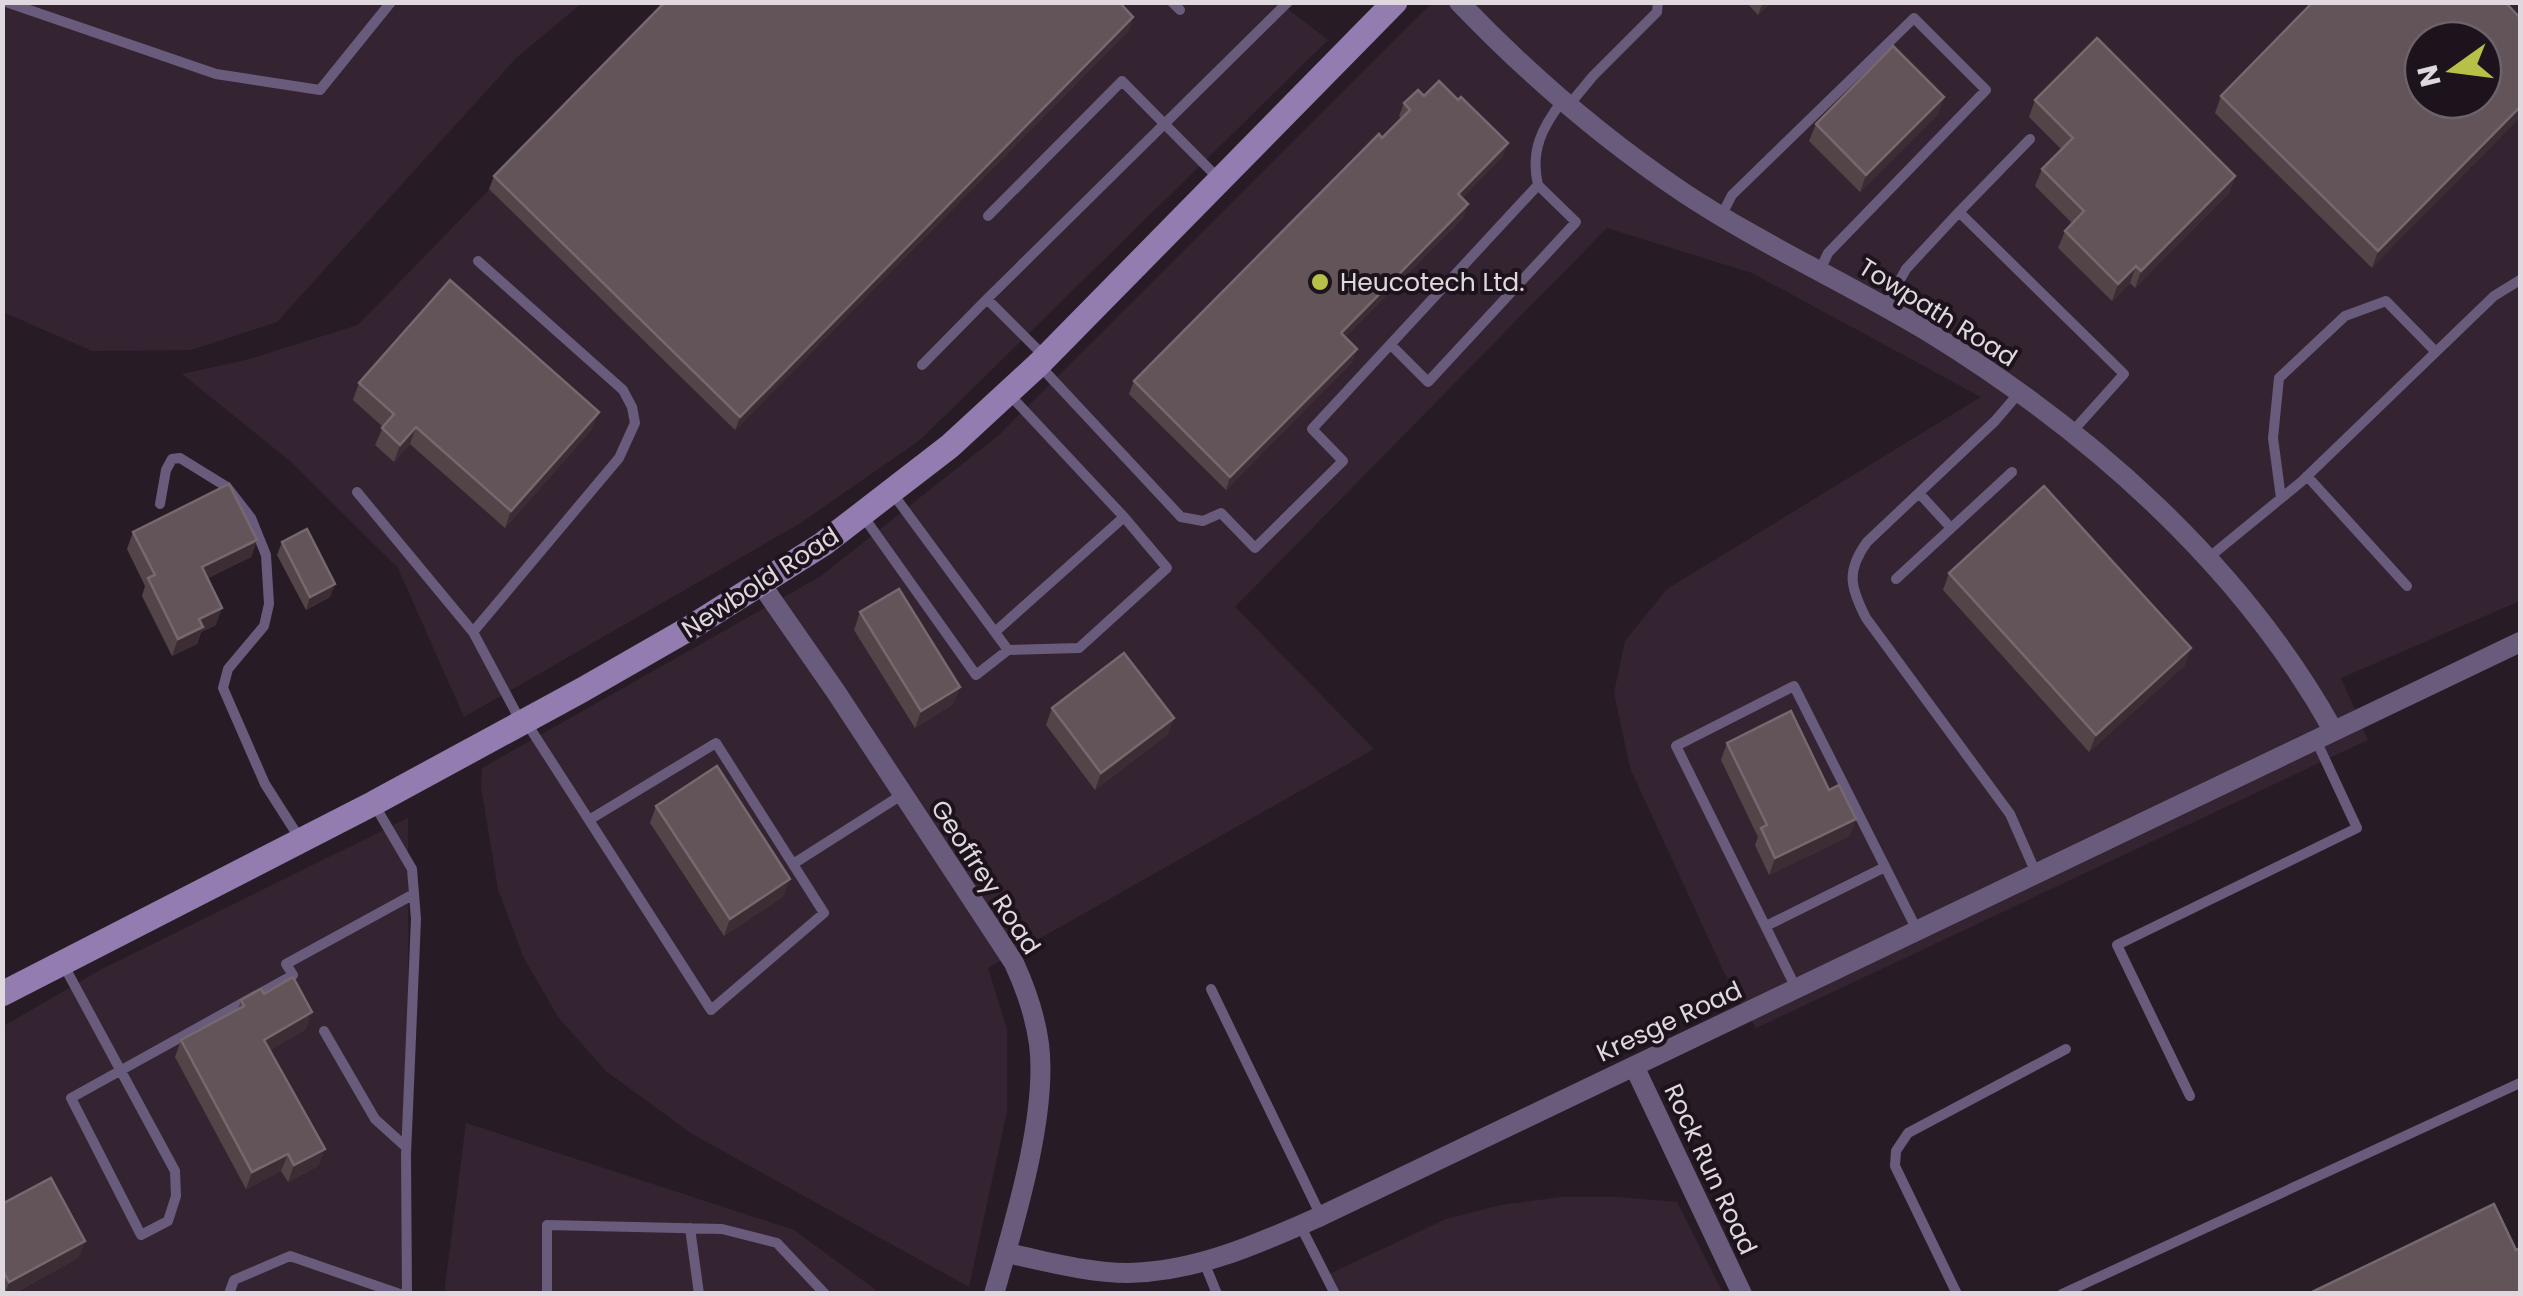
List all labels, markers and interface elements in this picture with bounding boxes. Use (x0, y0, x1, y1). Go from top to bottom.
north arrow (2403, 20, 2503, 120)
text: N (2408, 61, 2451, 91)
street label: Towpath Road (1852, 250, 2024, 375)
place label: Heucotech Ltd. (1340, 265, 1524, 300)
marker: Heucotech Ltd. (1309, 271, 1331, 293)
street label: Newbold Road (675, 518, 846, 646)
street label: Geoffrey Road (922, 793, 1049, 961)
street label: Kresge Road (1591, 972, 1748, 1070)
street label: Rock Run Road (1656, 1078, 1765, 1260)

